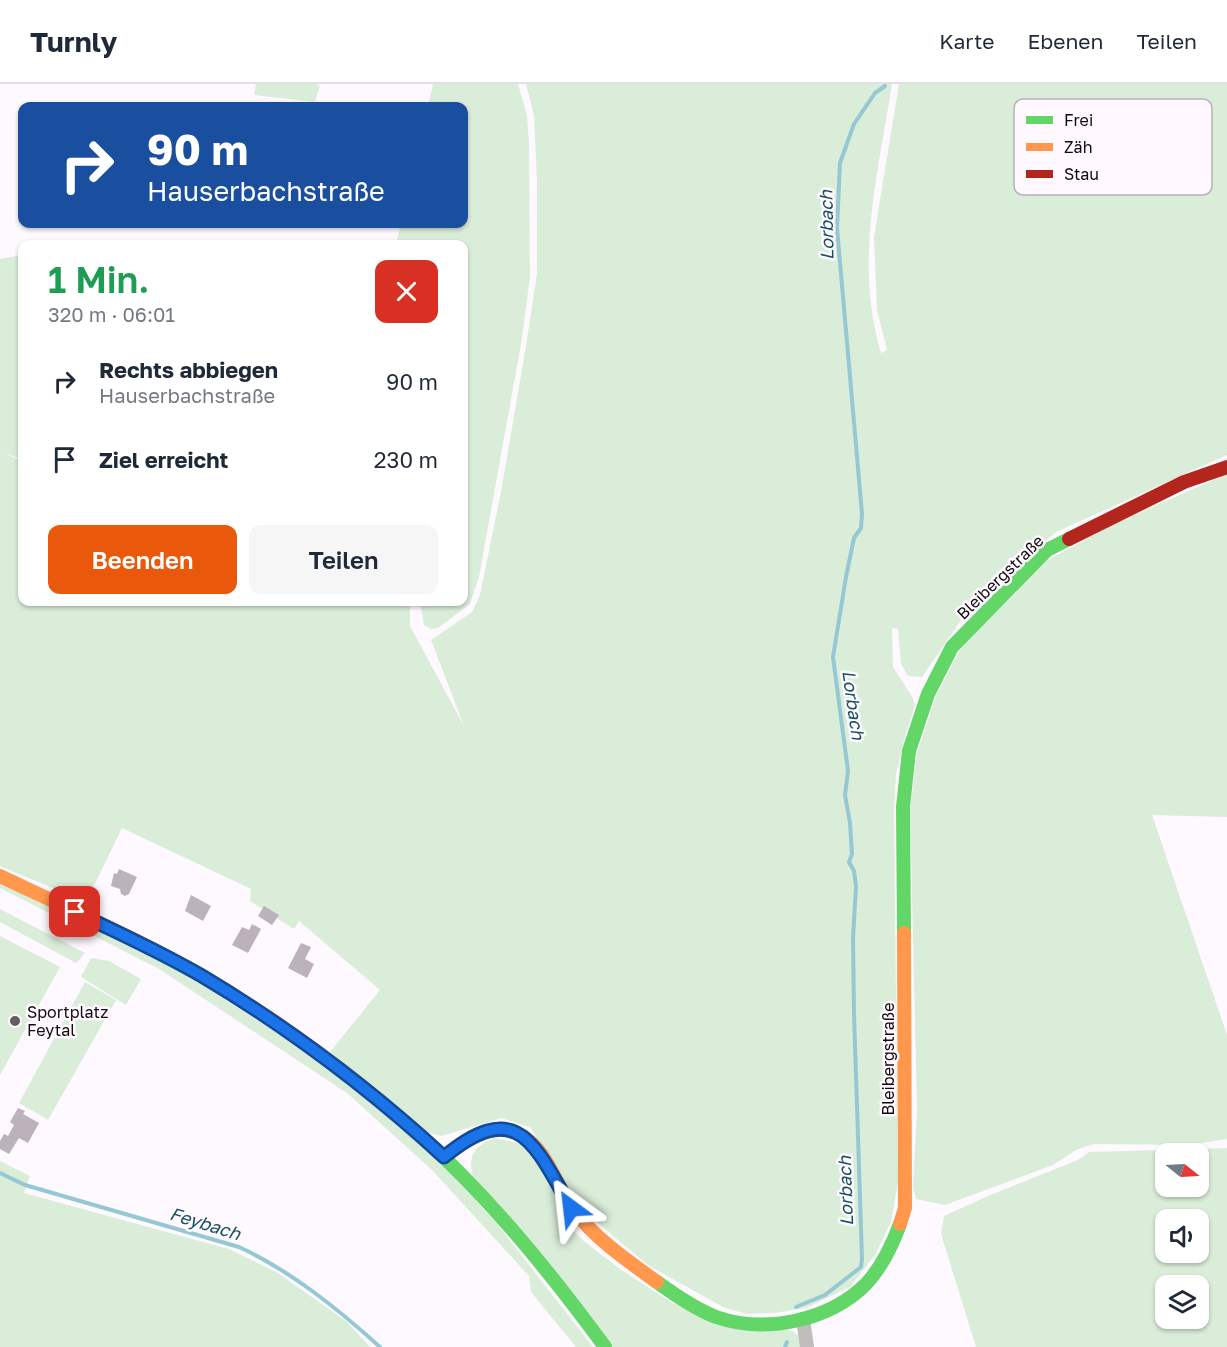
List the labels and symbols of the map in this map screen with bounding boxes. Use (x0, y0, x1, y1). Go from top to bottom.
legend (1014, 99, 1212, 195)
text: Frei (1064, 110, 1093, 130)
text: Zäh (1064, 137, 1092, 157)
text: Stau (1064, 164, 1099, 184)
water label: Lorbach (814, 189, 838, 260)
street label: Bleibergstraße (952, 531, 1048, 623)
water label: Lorbach (838, 669, 870, 742)
pin (49, 886, 100, 937)
place label: Sportplatz Feytal (27, 1002, 108, 1040)
street label: Bleibergstraße (878, 1003, 898, 1115)
marker: Sportplatz Feytal (8, 1014, 22, 1028)
north arrow (1155, 1143, 1209, 1197)
water label: Lorbach (833, 1155, 857, 1226)
position arrow (539, 1176, 603, 1240)
water label: Feybach (167, 1202, 244, 1244)

